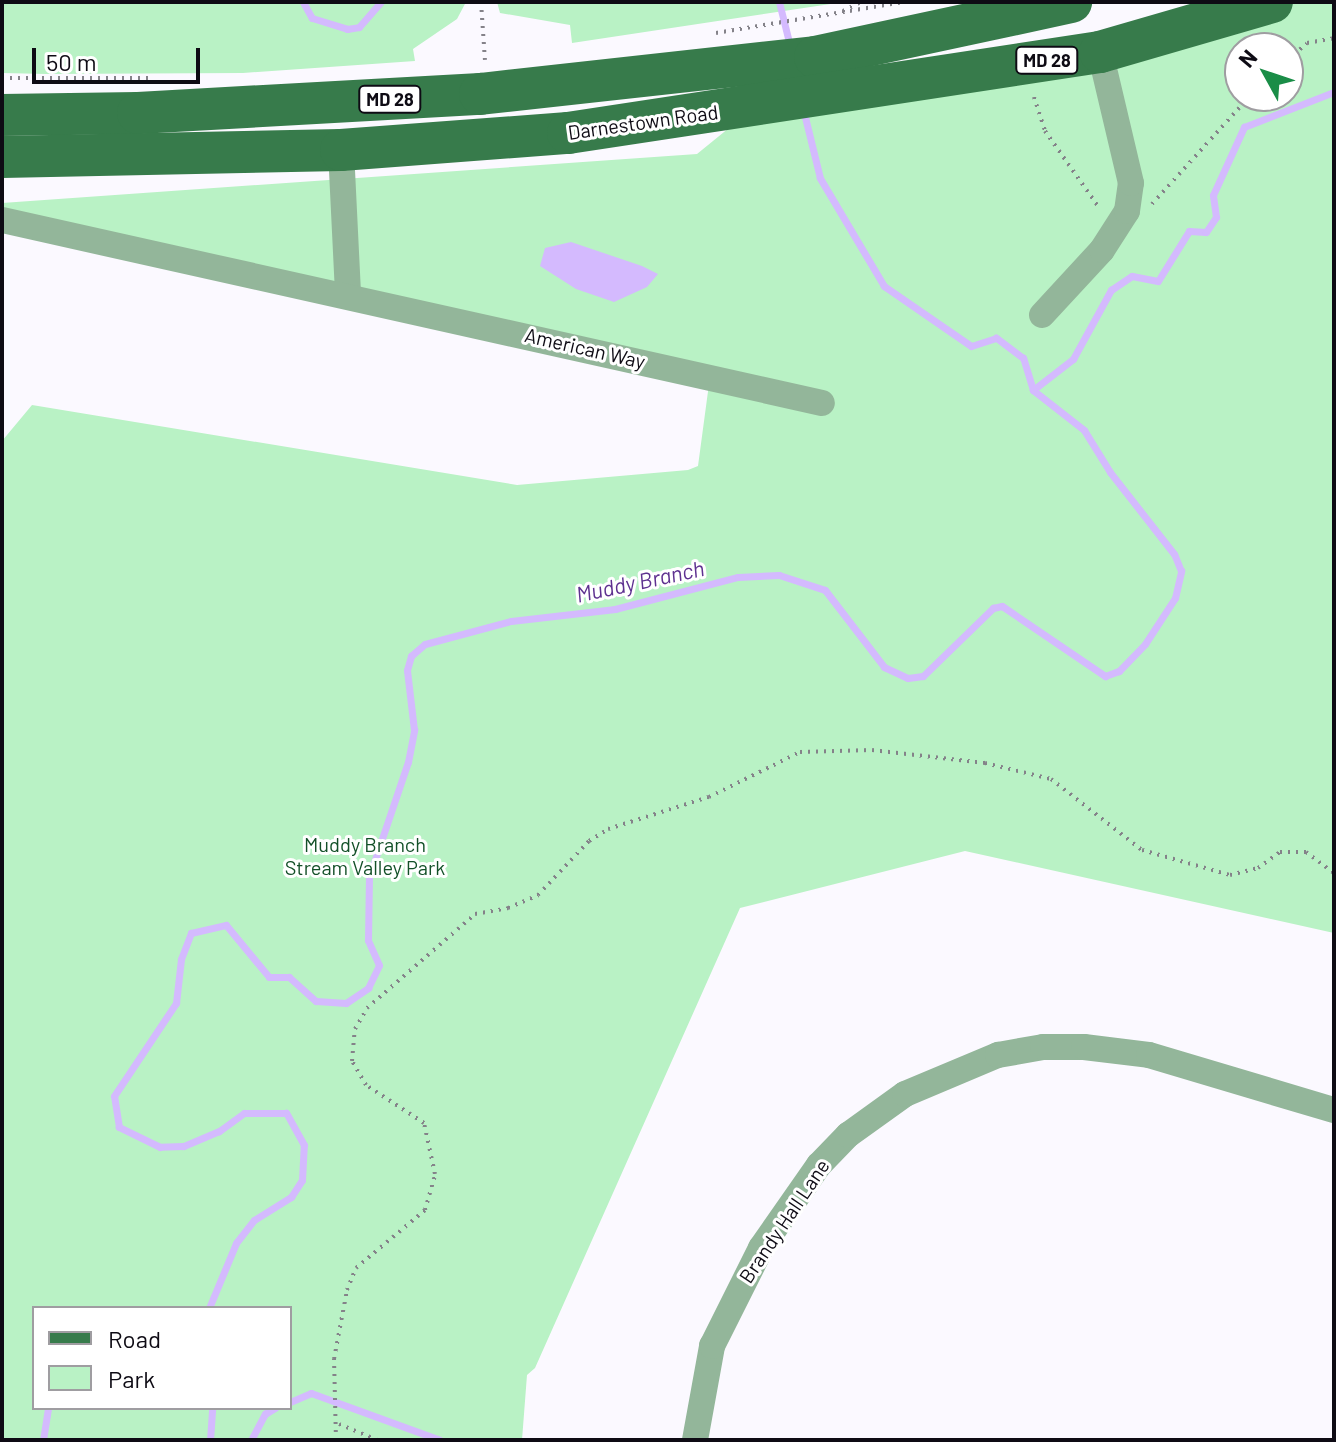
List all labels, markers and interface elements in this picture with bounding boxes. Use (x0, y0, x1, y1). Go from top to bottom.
scale bar (36, 32, 204, 82)
north arrow (1224, 32, 1304, 112)
text: N (1232, 44, 1262, 72)
road number: MD 28 (1015, 46, 1079, 74)
text: 50 m (46, 47, 97, 76)
road number: MD 28 (358, 85, 422, 113)
street label: Darnestown Road (566, 100, 720, 144)
street label: American Way (522, 322, 648, 374)
water label: Muddy Branch (573, 555, 707, 607)
park label: Muddy Branch Stream Valley Park (285, 832, 445, 879)
street label: Brandy Hall Lane (734, 1155, 834, 1287)
legend (32, 1306, 292, 1410)
text: Road (108, 1324, 161, 1353)
text: Park (108, 1364, 155, 1393)

